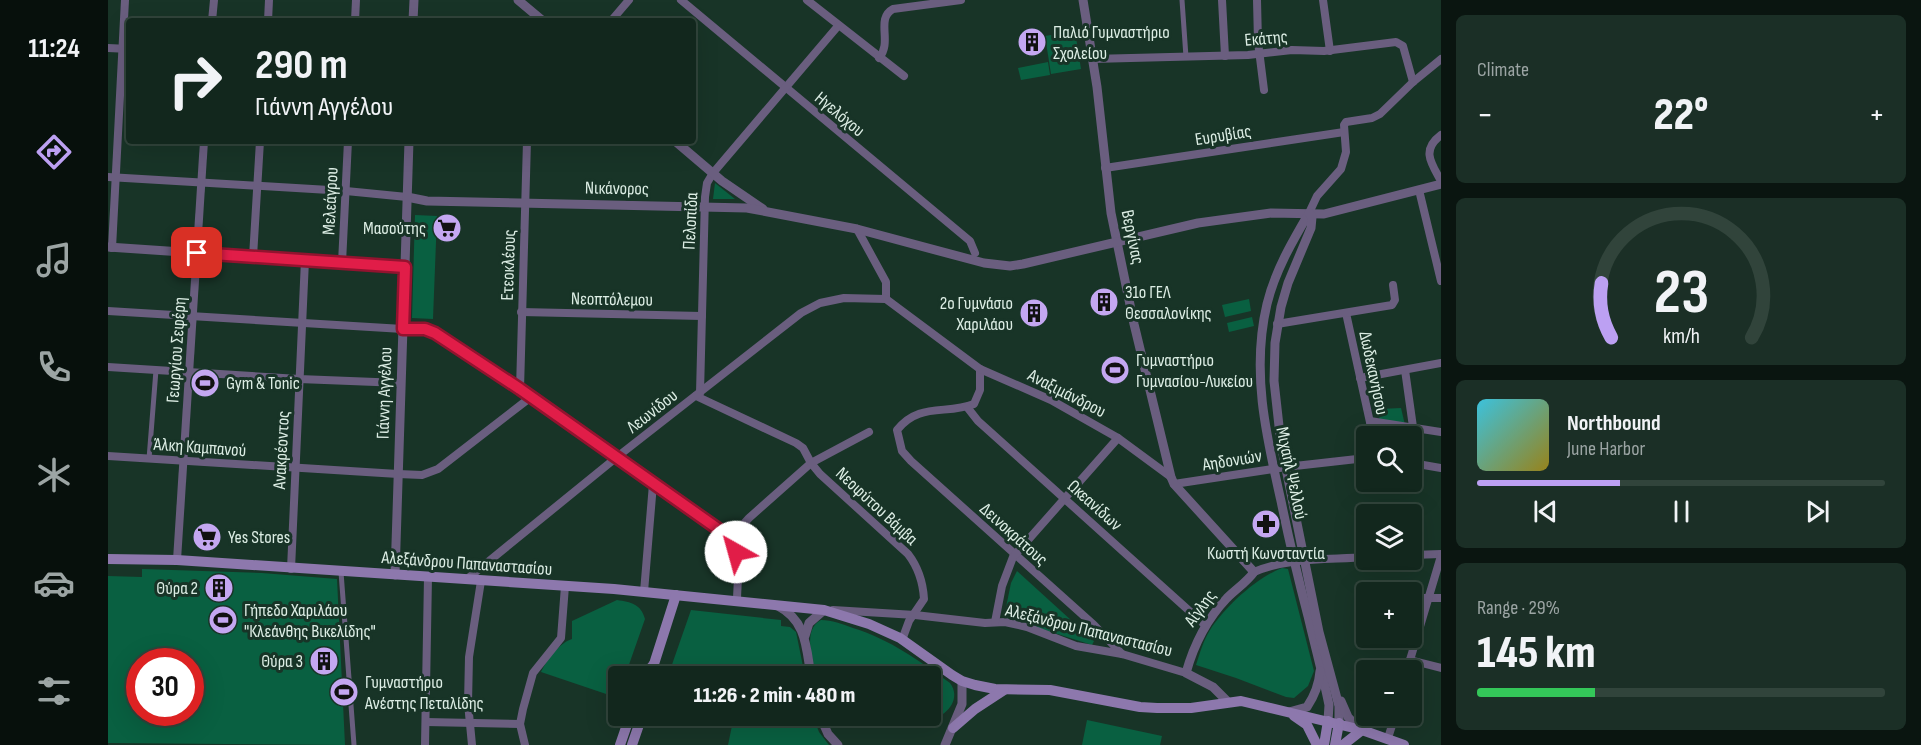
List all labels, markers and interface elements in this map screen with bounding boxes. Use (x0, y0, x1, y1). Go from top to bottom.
place label: Παλιό Γυμναστήριο Σχολείου (1053, 22, 1170, 64)
building icon: Παλιό Γυμναστήριο Σχολείου (1016, 26, 1048, 58)
street label: Εκάτης (1243, 26, 1289, 51)
text: 11:24 (28, 33, 80, 65)
text: 290 m (255, 40, 348, 91)
icon: right (156, 42, 234, 120)
text: Climate (1477, 58, 1529, 82)
street label: Ηγελόχου (810, 87, 869, 141)
text: 22° (1653, 88, 1709, 143)
text: Γιάννη Αγγέλου (255, 91, 393, 123)
text: − (1477, 95, 1493, 135)
text: + (1869, 95, 1885, 135)
street label: Ευρυβίας (1193, 121, 1253, 150)
icon: directions (33, 131, 75, 173)
street label: Μελεάγρου (318, 167, 343, 236)
street label: Νικάνορος (585, 177, 649, 200)
street label: Πελοπίδα (679, 191, 703, 250)
street label: Βεργίνας (1116, 208, 1149, 266)
supermarket icon: Μασούτης (431, 212, 463, 244)
place label: Μασούτης (363, 218, 426, 239)
pin (171, 227, 222, 278)
street label: Ετεοκλέους (497, 229, 520, 301)
icon: arrive (180, 236, 213, 269)
icon: music (33, 239, 75, 281)
text: 23 (1653, 256, 1709, 331)
place label: 31ο ΓΕΛ Θεσσαλονίκης (1125, 282, 1212, 324)
building icon: 31ο ΓΕΛ Θεσσαλονίκης (1088, 286, 1120, 318)
street label: Νεοπτόλεμου (571, 288, 653, 311)
place label: 2ο Γυμνάσιο Χαριλάου (940, 293, 1013, 335)
street label: Γεωργίου Σεφέρη (162, 296, 191, 404)
building icon: 2ο Γυμνάσιο Χαριλάου (1018, 297, 1050, 329)
text: km/h (1662, 325, 1700, 350)
street label: Δωδεκανήσου (1354, 329, 1393, 417)
icon: phone (33, 346, 75, 388)
street label: Γιάννη Αγγέλου (372, 347, 397, 439)
place label: Γυμναστήριο Γυμνασίου-Λυκείου (1136, 350, 1253, 392)
sports icon: Γυμναστήριο Γυμνασίου-Λυκείου (1099, 354, 1131, 386)
street label: Αναξιμάνδρου (1023, 364, 1109, 422)
sports icon: Gym & Tonic (189, 367, 221, 399)
place label: Gym & Tonic (226, 373, 300, 394)
street label: Λεωνίδου (622, 385, 682, 438)
street label: Ανακρέοντος (269, 410, 294, 491)
text: Northbound (1567, 410, 1661, 437)
street label: Μιχαήλ Ψελλού (1271, 425, 1312, 521)
map controls (1356, 426, 1422, 726)
button: search (1356, 426, 1422, 492)
street label: Άλκη Καμπανού (153, 434, 247, 461)
text: June Harbor (1567, 437, 1645, 461)
street label: Αηδονιών (1200, 445, 1263, 476)
icon: climate (33, 454, 75, 496)
street label: Νεοφύτου Βάμβα (831, 463, 922, 550)
street label: Ωκεανίδων (1063, 476, 1126, 535)
icon: previous (1529, 495, 1562, 528)
icon: pause (1665, 495, 1698, 528)
icon: next (1801, 495, 1834, 528)
street label: Δεινοκράτους (975, 498, 1052, 570)
button: layers (1356, 504, 1422, 570)
pharmacy icon: Κωστή Κωνσταντία (1250, 508, 1282, 540)
position arrow (704, 520, 768, 584)
supermarket icon: Yes Stores (191, 521, 223, 553)
place label: Yes Stores (228, 527, 290, 548)
place label: Κωστή Κωνσταντία (1207, 543, 1325, 564)
street label: Αλεξάνδρου Παπαναστασίου (380, 547, 553, 580)
icon: car (33, 562, 75, 604)
building icon: Θύρα 2 (203, 572, 235, 604)
place label: Θύρα 2 (156, 578, 198, 599)
button: + (1356, 582, 1422, 648)
street label: Αίγλης (1180, 586, 1221, 632)
text: Range · 29% (1477, 596, 1560, 620)
street label: Αλεξάνδρου Παπαναστασίου (1002, 599, 1174, 661)
place label: Γήπεδο Χαριλάου "Κλεάνθης Βικελίδης" (244, 600, 376, 642)
sports icon: Γήπεδο Χαριλάου "Κλεάνθης Βικελίδης" (207, 604, 239, 636)
text: 145 km (1477, 626, 1595, 681)
building icon: Θύρα 3 (308, 645, 340, 677)
speed limit sign: 30 (126, 648, 204, 726)
place label: Θύρα 3 (261, 651, 303, 672)
button: − (1356, 660, 1422, 726)
icon: filters (33, 670, 75, 712)
place label: Γυμναστήριο Ανέστης Πεταλίδης (364, 672, 484, 714)
sports icon: Γυμναστήριο Ανέστης Πεταλίδης (328, 676, 360, 708)
text: 11:26 · 2 min · 480 m (694, 682, 855, 709)

